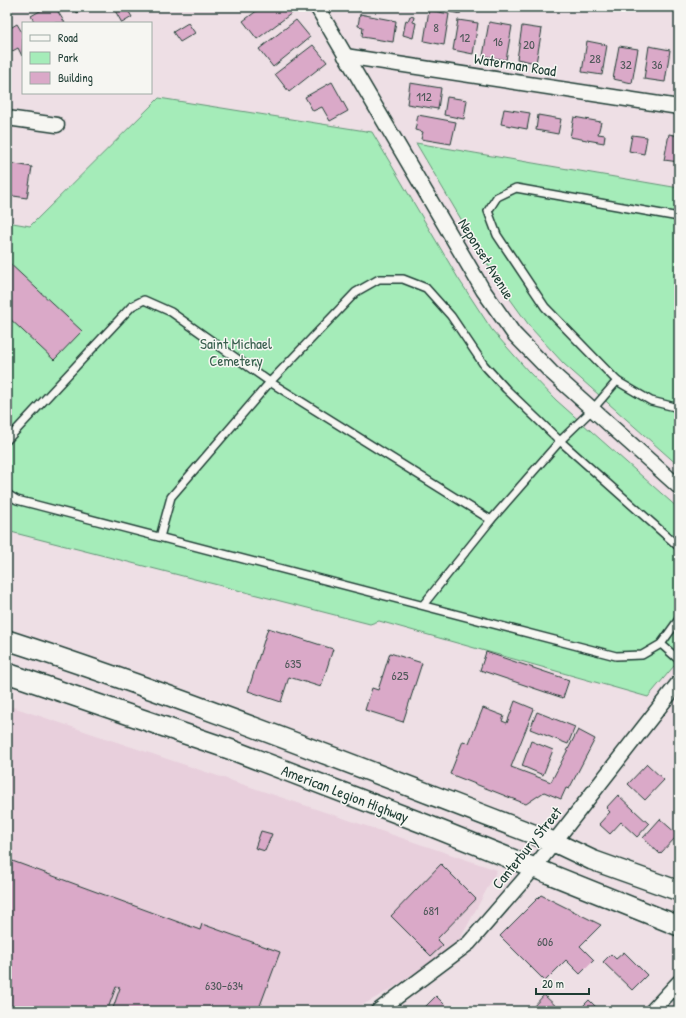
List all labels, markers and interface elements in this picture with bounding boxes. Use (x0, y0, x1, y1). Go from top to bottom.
house number: 8 (433, 18, 439, 36)
legend (22, 22, 152, 94)
house number: 12 (460, 28, 470, 46)
text: Road (58, 29, 78, 46)
house number: 16 (493, 32, 503, 50)
house number: 20 (523, 35, 535, 53)
street label: Waterman Road (472, 48, 558, 81)
text: Park (58, 49, 78, 66)
house number: 28 (589, 49, 601, 67)
house number: 32 (620, 55, 632, 73)
house number: 36 (651, 55, 663, 73)
text: Building (58, 69, 93, 86)
house number: 112 (416, 87, 432, 105)
street label: Neponset Avenue (453, 214, 520, 303)
park label: Saint Michael Cemetery (200, 333, 272, 371)
house number: 635 (285, 654, 302, 672)
house number: 625 (392, 666, 409, 684)
street label: American Legion Highway (278, 760, 412, 828)
street label: Canterbury Street (487, 801, 567, 893)
house number: 681 (423, 901, 439, 919)
house number: 606 (537, 932, 553, 950)
scale bar (536, 970, 589, 996)
text: 20 m (542, 975, 564, 992)
house number: 630-634 (205, 976, 243, 994)

